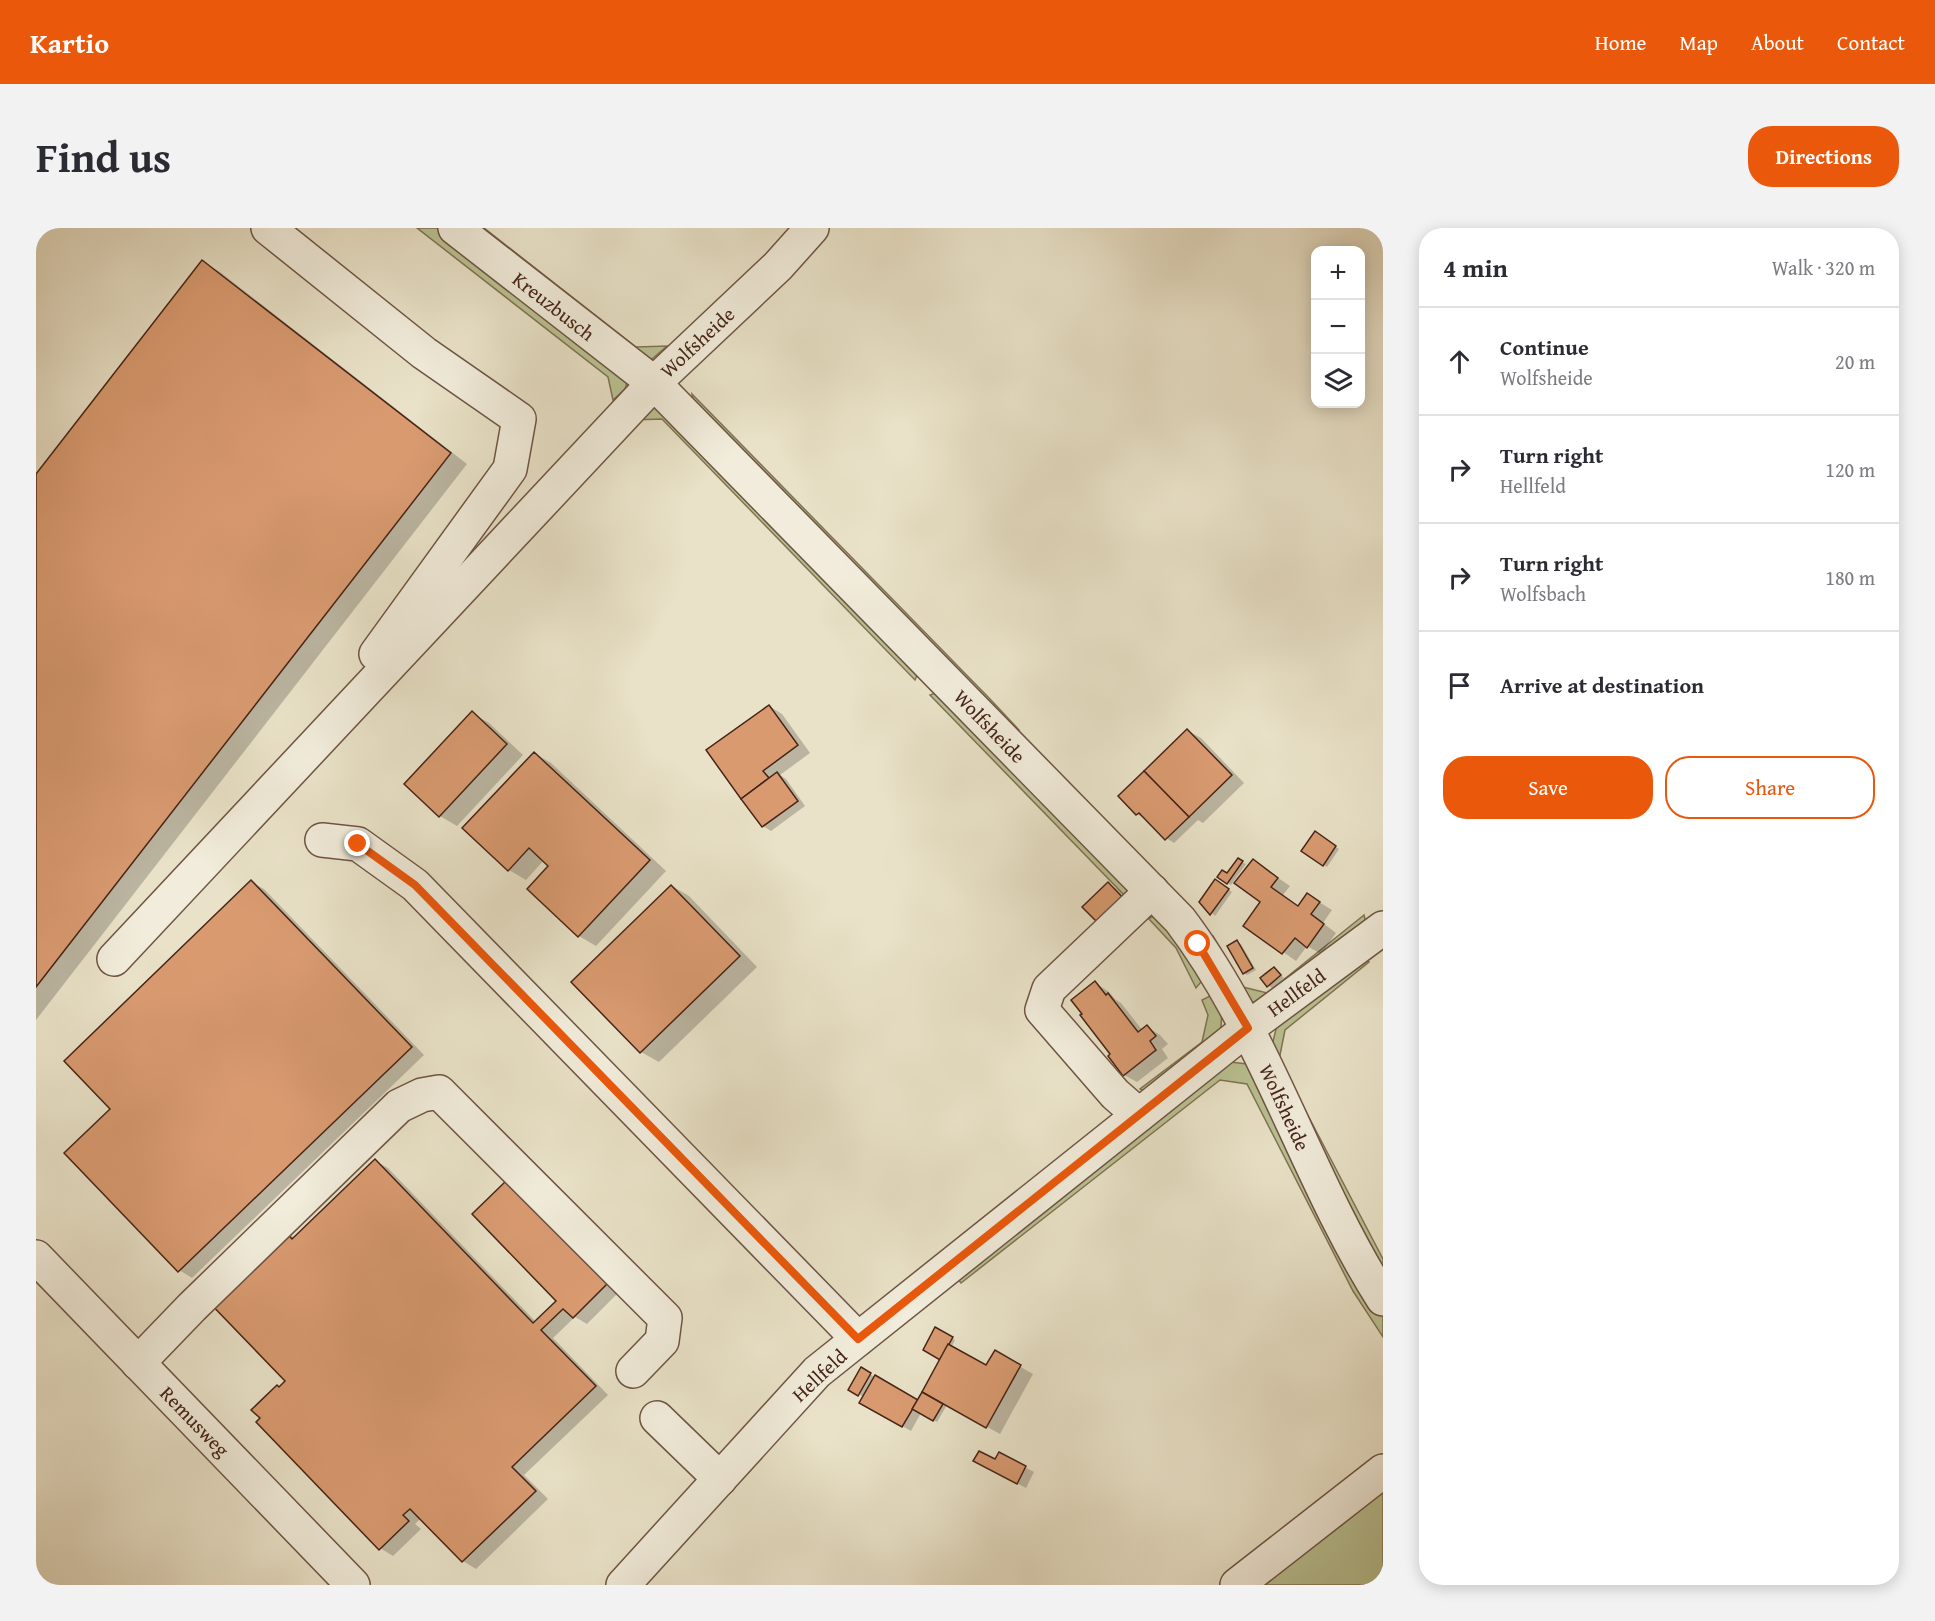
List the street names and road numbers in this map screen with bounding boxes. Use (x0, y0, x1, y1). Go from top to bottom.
street label: Kreuzbusch (507, 265, 601, 347)
street label: Wolfsheide (653, 300, 741, 384)
street label: Wolfsheide (947, 683, 1033, 769)
street label: Hellfeld (1261, 961, 1331, 1023)
street label: Wolfsheide (1252, 1059, 1318, 1155)
street label: Hellfeld (785, 1342, 853, 1408)
street label: Remusweg (154, 1379, 236, 1463)

